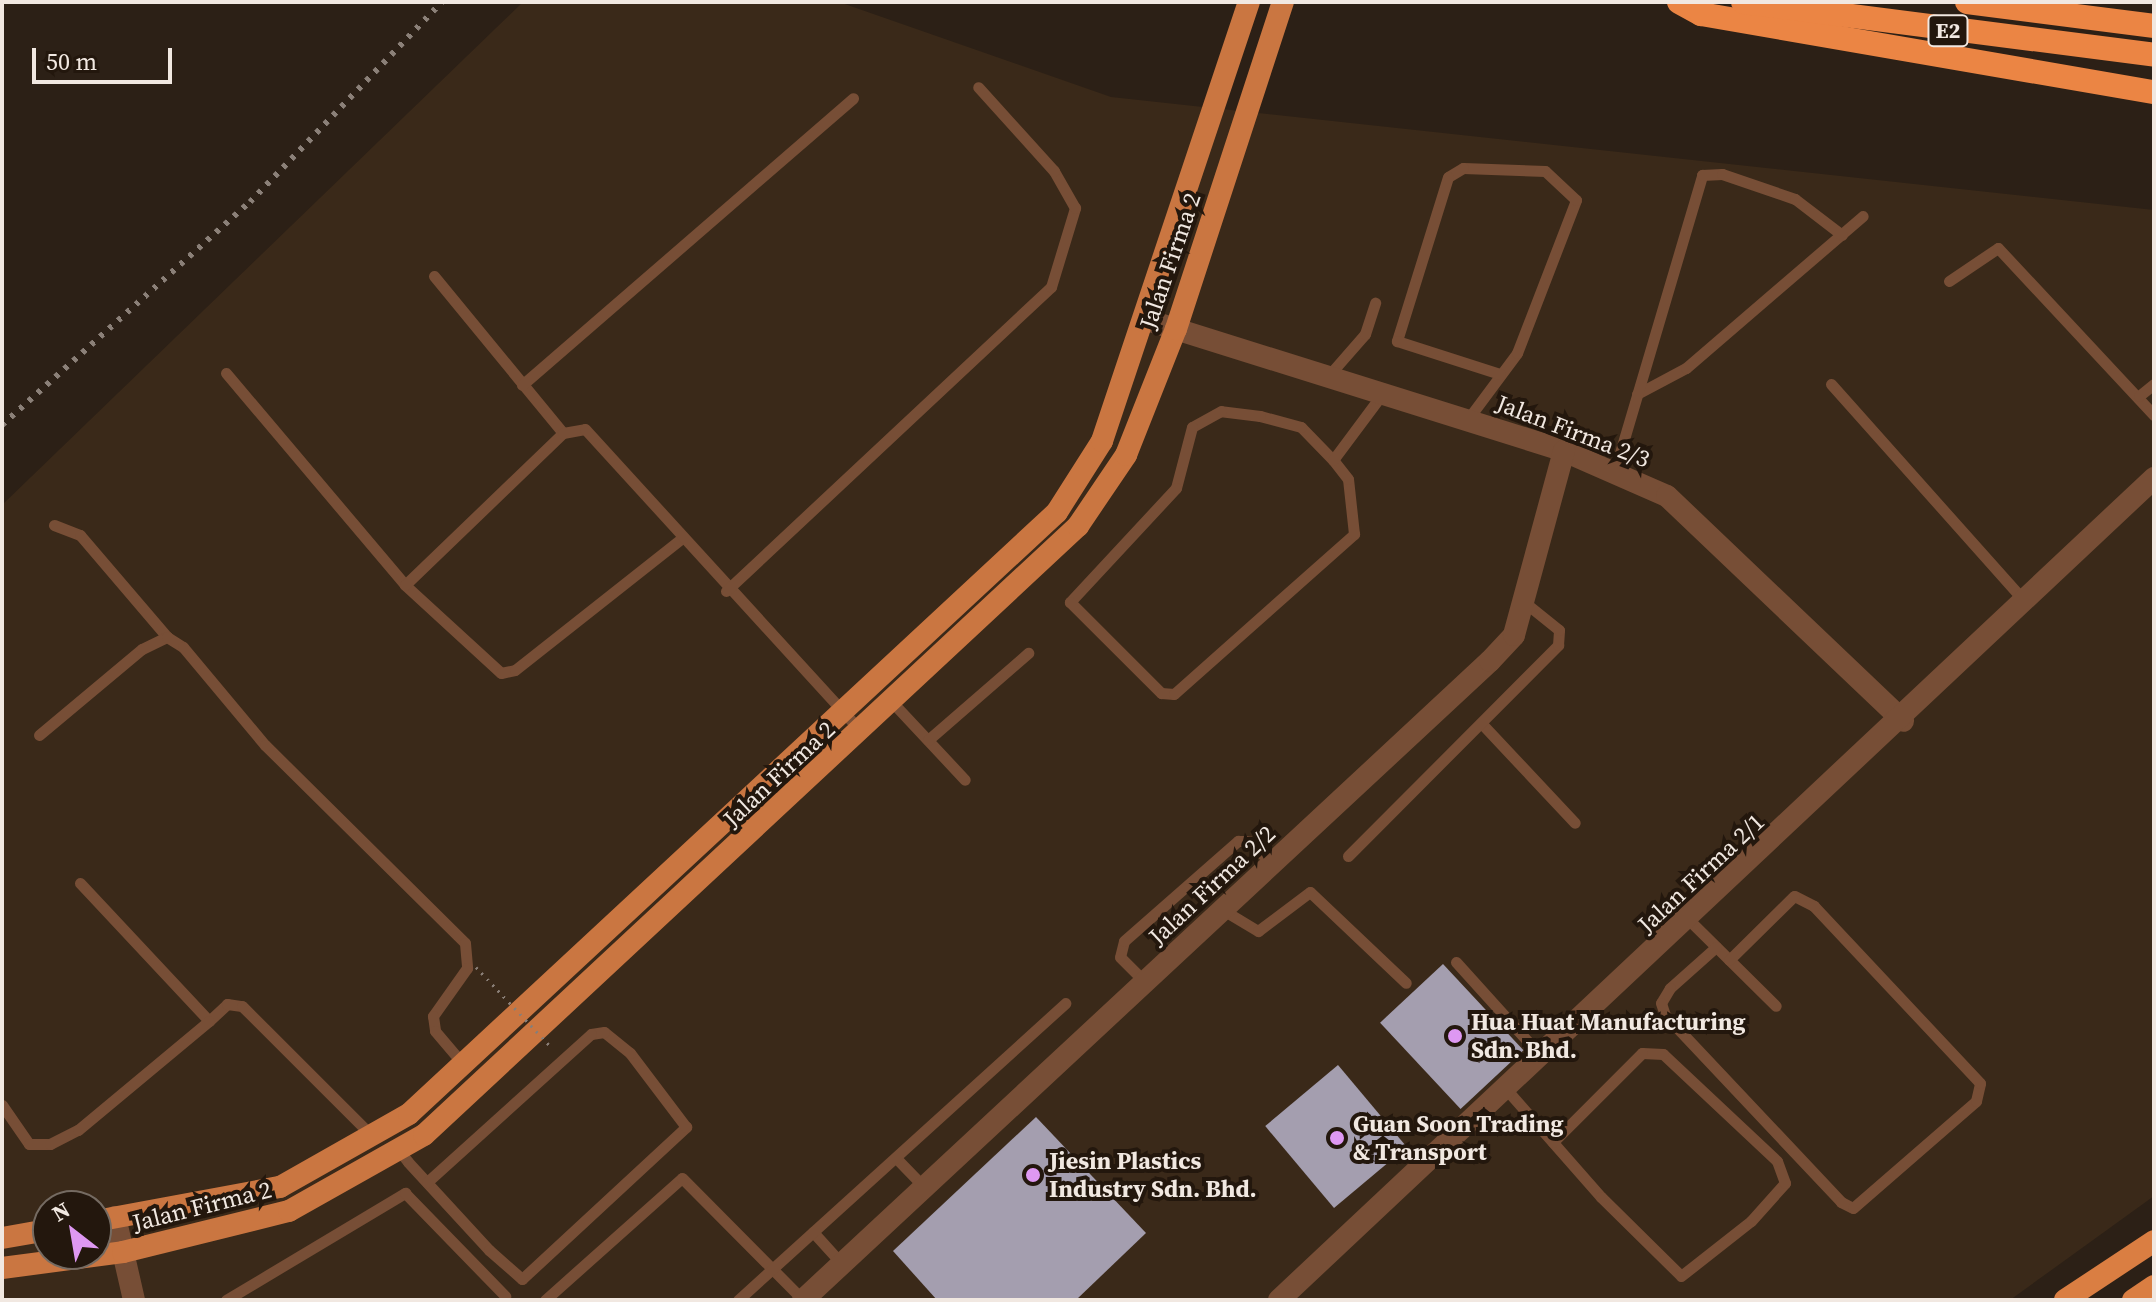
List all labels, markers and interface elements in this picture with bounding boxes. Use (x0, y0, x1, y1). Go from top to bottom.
road number: E2 (1926, 13, 1970, 49)
scale bar (36, 32, 176, 82)
text: 50 m (46, 45, 97, 78)
street label: Jalan Firma 2 (1133, 189, 1207, 333)
street label: Jalan Firma 2/3 (1492, 389, 1654, 473)
street label: Jalan Firma 2 (717, 715, 841, 833)
street label: Jalan Firma 2/1 (1632, 807, 1770, 939)
street label: Jalan Firma 2/2 (1143, 819, 1281, 951)
place label: Hua Huat Manufacturing Sdn. Bhd. (1471, 1008, 1746, 1064)
marker: Hua Huat Manufacturing Sdn. Bhd. (1446, 1027, 1464, 1045)
place label: Guan Soon Trading & Transport (1353, 1110, 1564, 1166)
marker: Guan Soon Trading & Transport (1328, 1129, 1346, 1147)
place label: Jiesin Plastics Industry Sdn. Bhd. (1049, 1147, 1257, 1203)
marker: Jiesin Plastics Industry Sdn. Bhd. (1024, 1166, 1042, 1184)
street label: Jalan Firma 2 (130, 1175, 274, 1237)
north arrow (32, 1190, 112, 1270)
text: N (46, 1194, 75, 1228)

